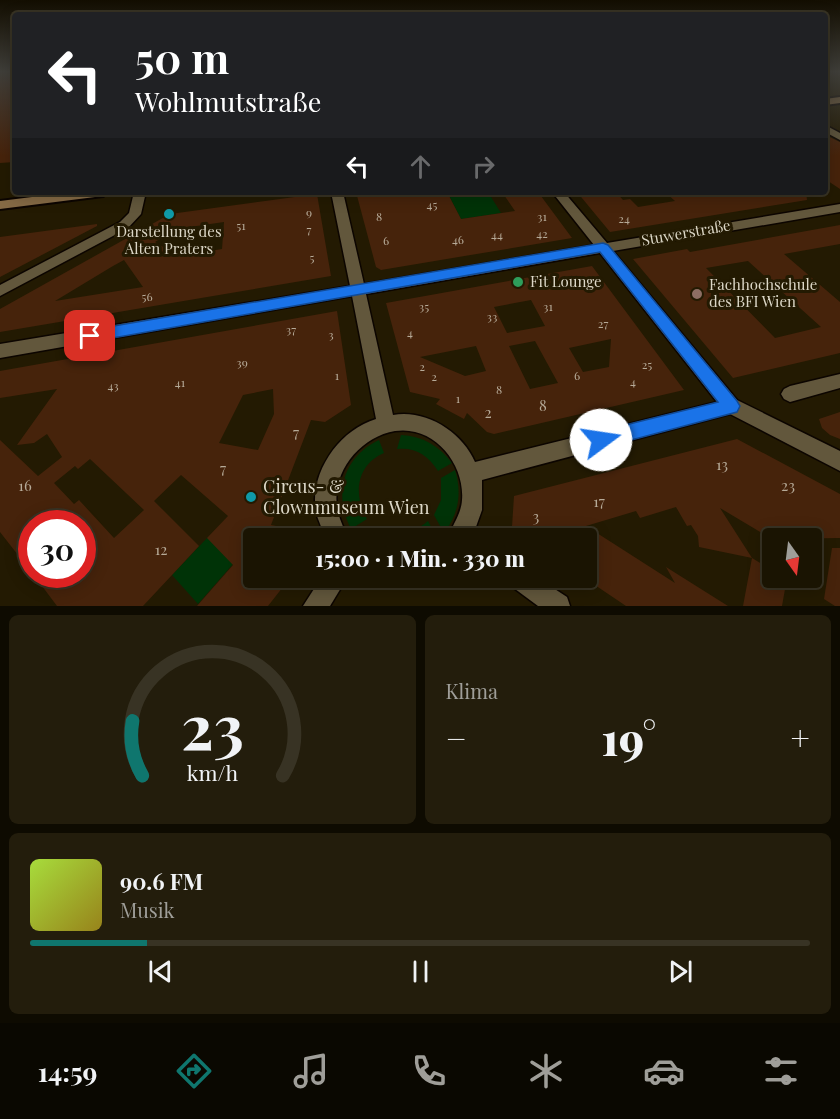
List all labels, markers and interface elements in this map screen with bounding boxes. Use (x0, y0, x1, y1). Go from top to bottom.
text: 50 m (135, 29, 229, 85)
icon: left (36, 36, 114, 114)
text: Wohlmutstraße (135, 83, 321, 119)
icon: left (341, 150, 374, 183)
icon: ahead (404, 150, 437, 183)
icon: right (467, 150, 500, 183)
house number: 45 (427, 196, 437, 212)
house number: 9 (306, 204, 312, 220)
marker: Darstellung des Alten Praters (162, 207, 176, 221)
house number: 8 (376, 208, 382, 224)
house number: 31 (537, 208, 547, 224)
house number: 24 (618, 210, 630, 226)
street label: Stuwerstraße (640, 214, 732, 250)
house number: 51 (236, 217, 246, 233)
place label: Darstellung des Alten Praters (116, 221, 222, 258)
house number: 7 (307, 221, 312, 237)
house number: 42 (536, 225, 548, 241)
house number: 44 (491, 226, 503, 242)
house number: 46 (452, 231, 464, 247)
house number: 6 (383, 232, 389, 248)
house number: 5 (310, 249, 315, 265)
place label: Fit Lounge (530, 271, 602, 291)
place label: Fachhochschule des BFI Wien (709, 274, 817, 311)
marker: Fit Lounge (511, 275, 525, 289)
marker: Fachhochschule des BFI Wien (690, 287, 704, 301)
house number: 56 (141, 288, 153, 304)
house number: 35 (419, 298, 429, 314)
house number: 31 (543, 298, 553, 314)
house number: 33 (487, 308, 497, 324)
pin (64, 310, 115, 361)
house number: 27 (598, 315, 608, 331)
icon: arrive (73, 319, 106, 352)
house number: 37 (286, 321, 296, 337)
house number: 4 (407, 324, 413, 340)
house number: 3 (328, 326, 334, 342)
house number: 39 (236, 354, 248, 370)
house number: 25 (642, 356, 652, 372)
house number: 2 (419, 358, 425, 374)
house number: 1 (335, 367, 340, 383)
house number: 6 (574, 367, 580, 383)
house number: 2 (431, 368, 437, 384)
house number: 4 (630, 373, 636, 389)
house number: 41 (175, 374, 186, 390)
house number: 43 (107, 377, 119, 393)
house number: 8 (496, 381, 502, 397)
house number: 1 (456, 390, 461, 406)
house number: 8 (539, 395, 547, 415)
house number: 2 (484, 402, 492, 422)
position arrow (569, 408, 633, 472)
house number: 7 (293, 422, 299, 442)
house number: 13 (716, 454, 728, 474)
house number: 7 (220, 458, 226, 478)
place label: Circus- & Clownmuseum Wien (263, 474, 430, 519)
house number: 16 (18, 475, 32, 495)
house number: 23 (781, 475, 795, 495)
marker: Circus- & Clownmuseum Wien (244, 490, 258, 504)
house number: 17 (593, 491, 605, 511)
house number: 3 (533, 506, 540, 526)
speed limit sign: 30 (18, 510, 96, 588)
north arrow (762, 528, 822, 588)
map controls (762, 528, 822, 588)
house number: 12 (155, 539, 167, 559)
text: 15:00 · 1 Min. · 330 m (315, 543, 525, 573)
text: Klima (446, 677, 498, 704)
text: 23 (181, 682, 244, 766)
text: 19° (601, 707, 656, 767)
text: − (446, 715, 467, 759)
text: + (791, 715, 810, 759)
text: km/h (187, 759, 238, 787)
text: 90.6 FM (120, 866, 203, 896)
text: Musik (120, 896, 175, 923)
icon: previous (144, 955, 177, 988)
icon: pause (404, 955, 437, 988)
icon: next (664, 955, 697, 988)
icon: directions (173, 1050, 215, 1092)
icon: music (290, 1050, 332, 1092)
icon: phone (408, 1050, 450, 1092)
icon: climate (525, 1050, 567, 1092)
icon: car (643, 1050, 685, 1092)
icon: filters (760, 1050, 802, 1092)
text: 14:59 (38, 1053, 97, 1089)

